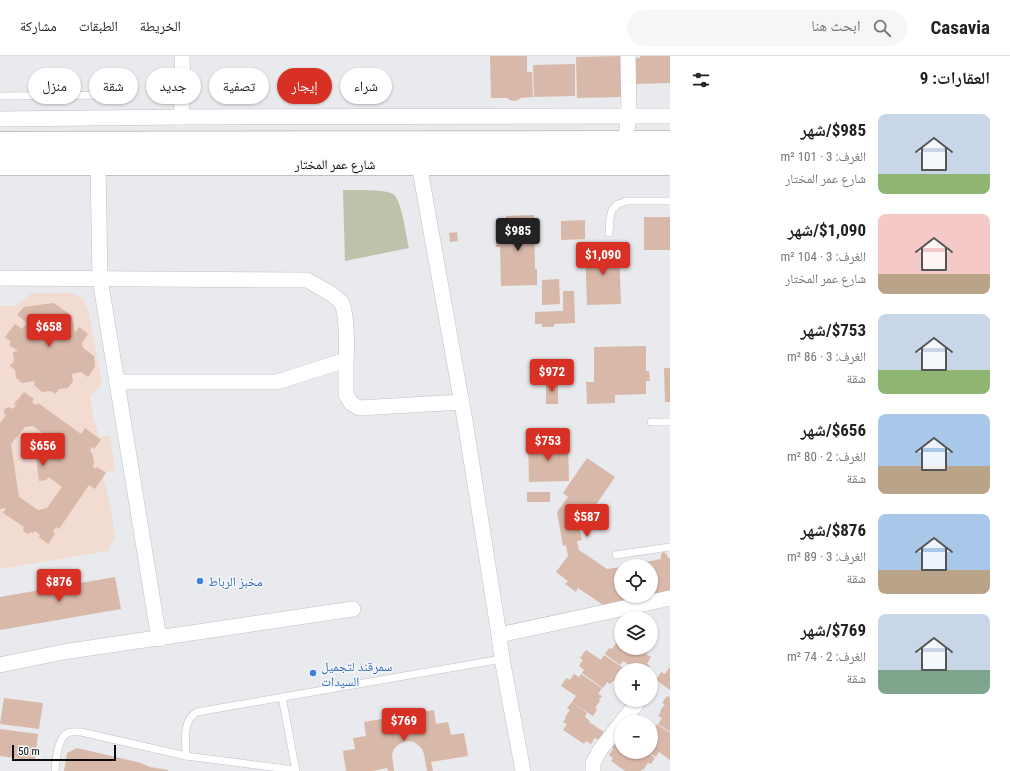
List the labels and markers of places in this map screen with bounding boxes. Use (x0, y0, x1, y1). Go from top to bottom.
pin: $985 (494, 218, 542, 252)
pin: $1,090 (570, 242, 636, 276)
pin: $658 (25, 314, 73, 348)
pin: $972 (528, 359, 576, 393)
pin: $753 (524, 428, 572, 462)
pin: $656 (19, 433, 67, 467)
pin: $587 (563, 504, 611, 538)
pin: $876 (35, 569, 83, 603)
place label: مخبز الرباط (208, 574, 263, 590)
marker: مخبز الرباط (195, 576, 205, 586)
place label: سمرقند لتجميل السيدات (321, 659, 392, 689)
marker: سمرقند لتجميل السيدات (308, 668, 318, 678)
pin: $769 (380, 708, 428, 742)

